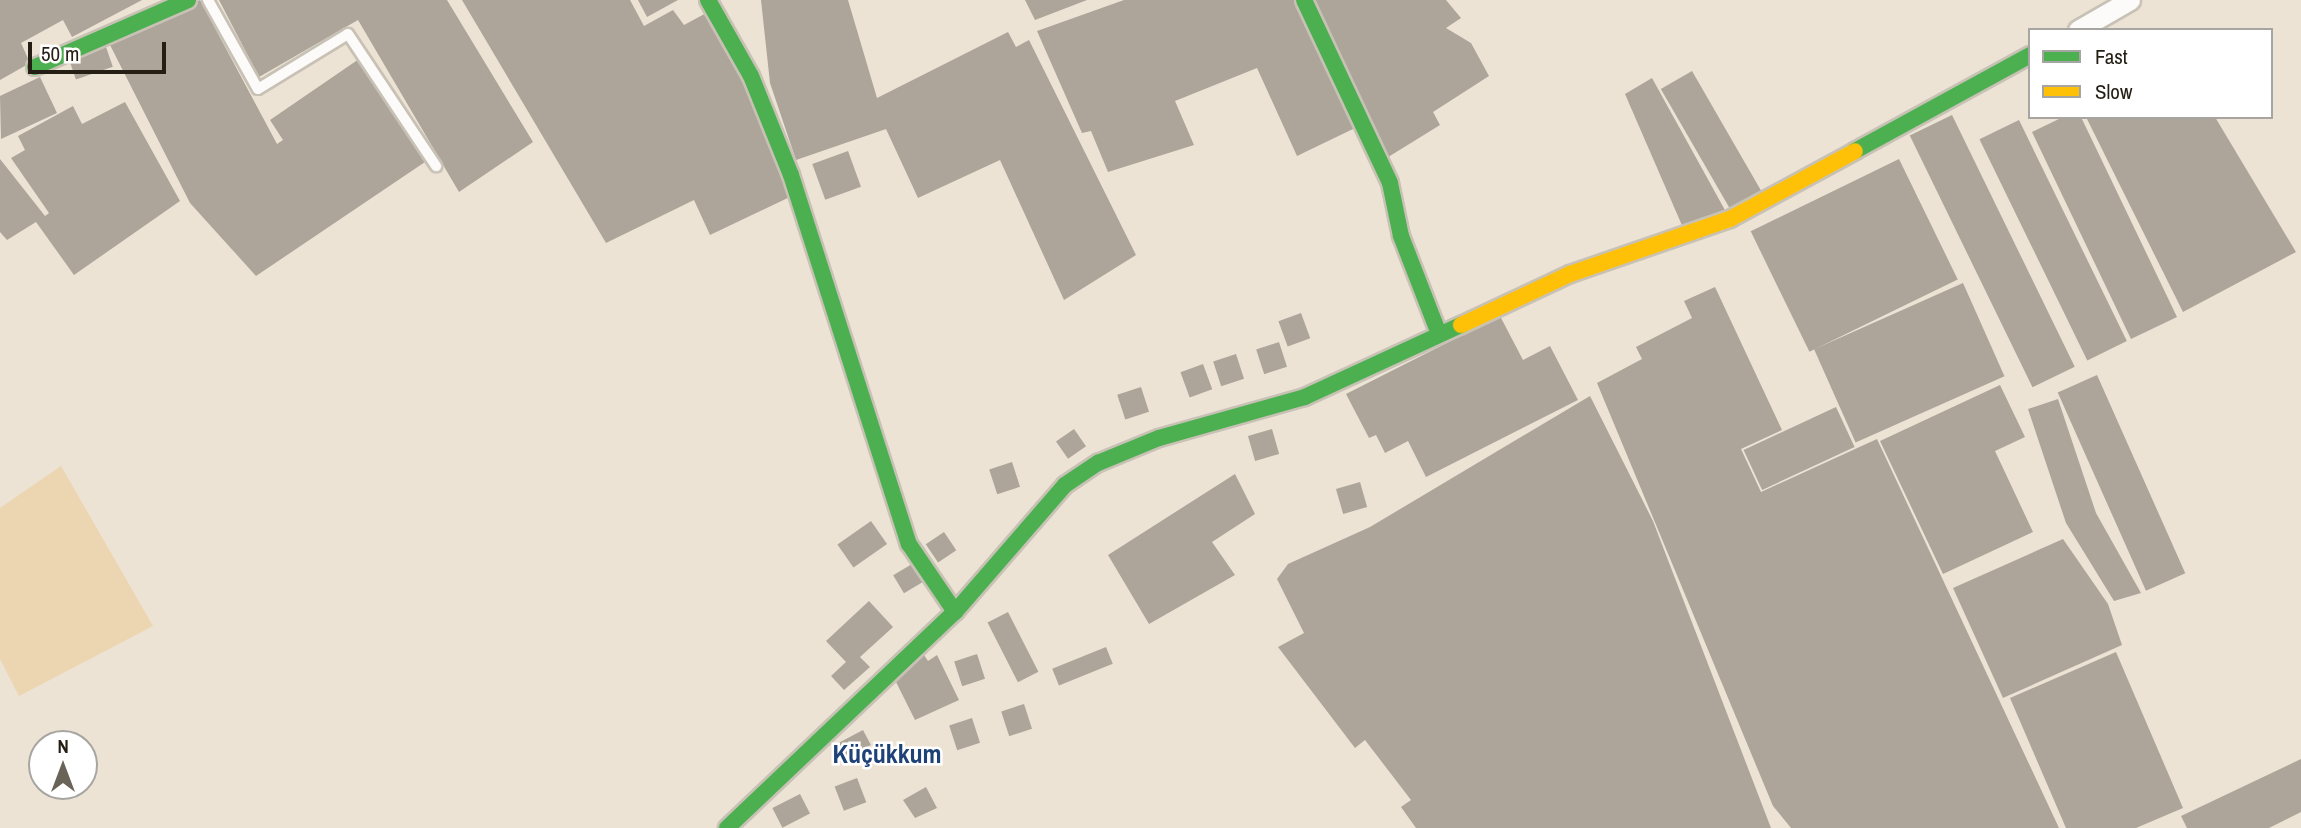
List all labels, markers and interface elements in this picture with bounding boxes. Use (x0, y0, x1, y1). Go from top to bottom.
scale bar (32, 28, 170, 72)
legend (2028, 28, 2273, 119)
text: 50 m (41, 39, 79, 68)
text: Fast (2095, 42, 2128, 71)
text: Slow (2095, 77, 2132, 106)
north arrow (28, 730, 98, 800)
text: N (57, 733, 69, 759)
district label: Küçükkum (833, 738, 941, 770)

